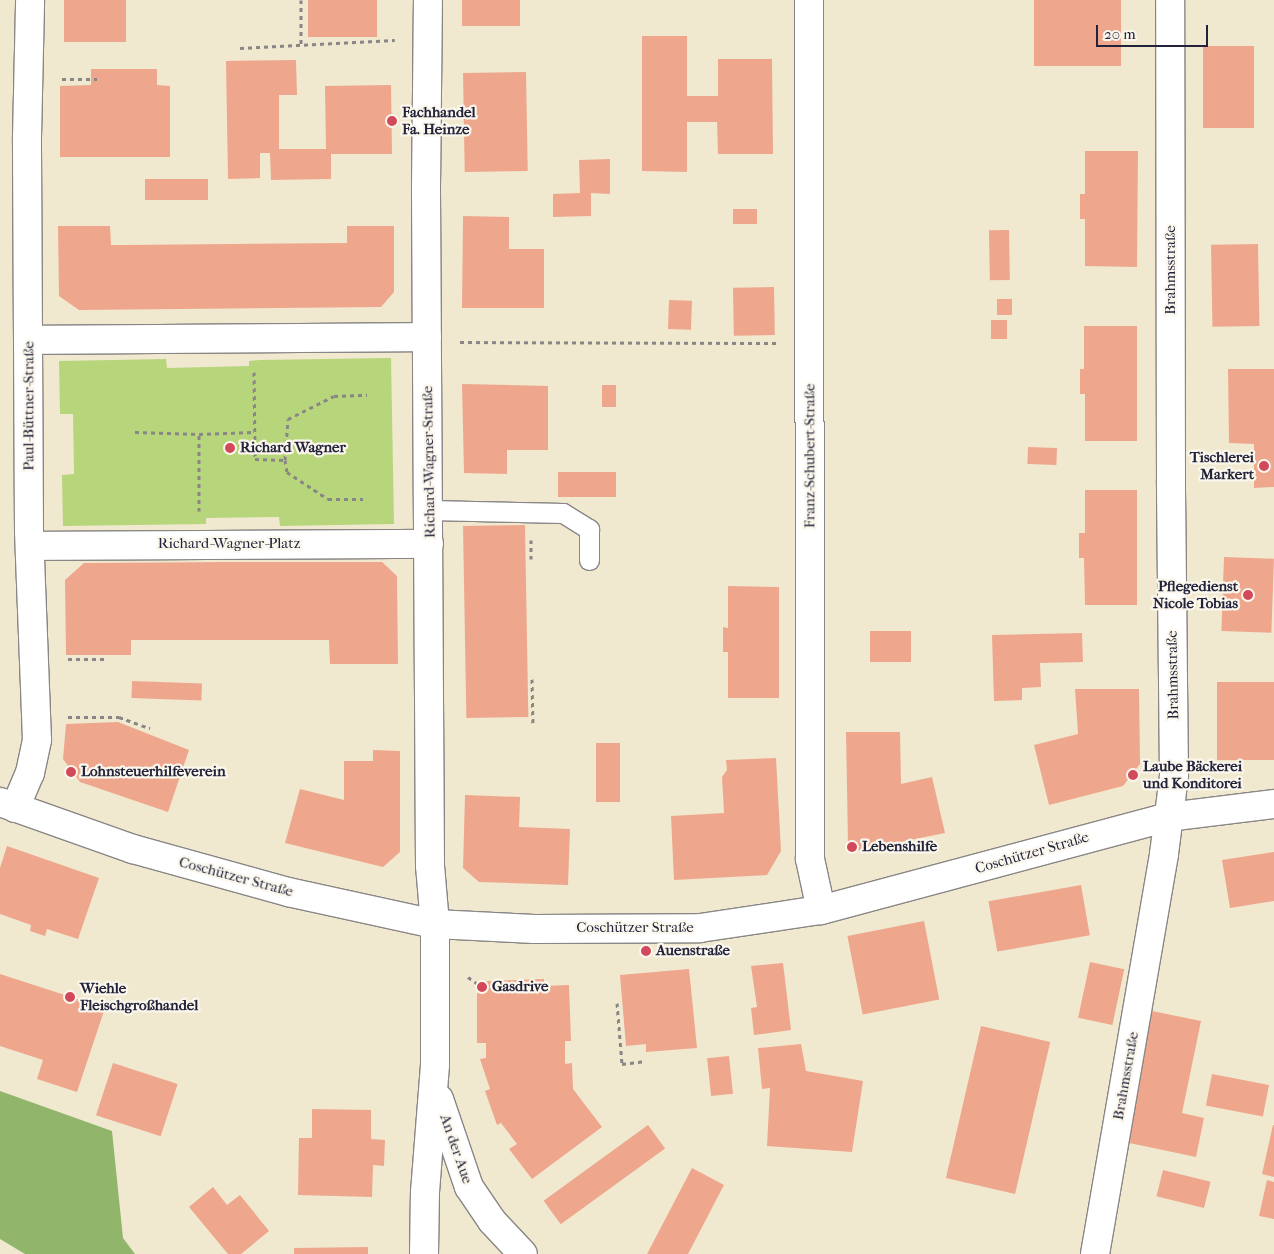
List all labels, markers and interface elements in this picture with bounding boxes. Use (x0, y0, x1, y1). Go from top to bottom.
scale bar (1099, 15, 1212, 47)
text: 20 m (1104, 25, 1136, 43)
place label: Fachhandel Fa. Heinze (402, 103, 476, 138)
marker: Fachhandel Fa. Heinze (386, 115, 398, 127)
street label: Brahmsstraße (1162, 225, 1180, 315)
street label: Paul-Büttner-Straße (20, 341, 38, 471)
street label: Franz-Schubert-Straße (801, 384, 819, 528)
street label: Richard-Wagner-Straße (419, 386, 439, 538)
place label: Richard Wagner (240, 439, 346, 457)
marker: Richard Wagner (224, 442, 236, 454)
place label: Tischlerei Markert (1190, 448, 1254, 483)
marker: Tischlerei Markert (1258, 460, 1270, 472)
street label: Richard-Wagner-Platz (158, 535, 300, 553)
place label: Pflegedienst Nicole Tobias (1153, 577, 1238, 612)
marker: Pflegedienst Nicole Tobias (1242, 589, 1254, 601)
street label: Brahmsstraße (1163, 630, 1183, 720)
place label: Laube Bäckerei und Konditorei (1143, 757, 1242, 792)
place label: Lohnsteuerhilfeverein (81, 763, 226, 781)
marker: Lohnsteuerhilfeverein (65, 766, 77, 778)
marker: Laube Bäckerei und Konditorei (1127, 769, 1139, 781)
street label: Coschützer Straße (973, 828, 1091, 878)
place label: Lebenshilfe (862, 838, 937, 856)
marker: Lebenshilfe (846, 841, 858, 853)
street label: Coschützer Straße (177, 853, 295, 901)
street label: Coschützer Straße (576, 919, 694, 937)
place label: Auenstraße (656, 942, 730, 960)
marker: Auenstraße (640, 945, 652, 957)
place label: Gasdrive (492, 978, 548, 996)
place label: Wiehle Fleischgroßhandel (80, 979, 198, 1014)
marker: Gasdrive (476, 981, 488, 993)
marker: Wiehle Fleischgroßhandel (64, 991, 76, 1003)
street label: Brahmsstraße (1109, 1030, 1143, 1122)
street label: An der Aue (436, 1112, 476, 1186)

